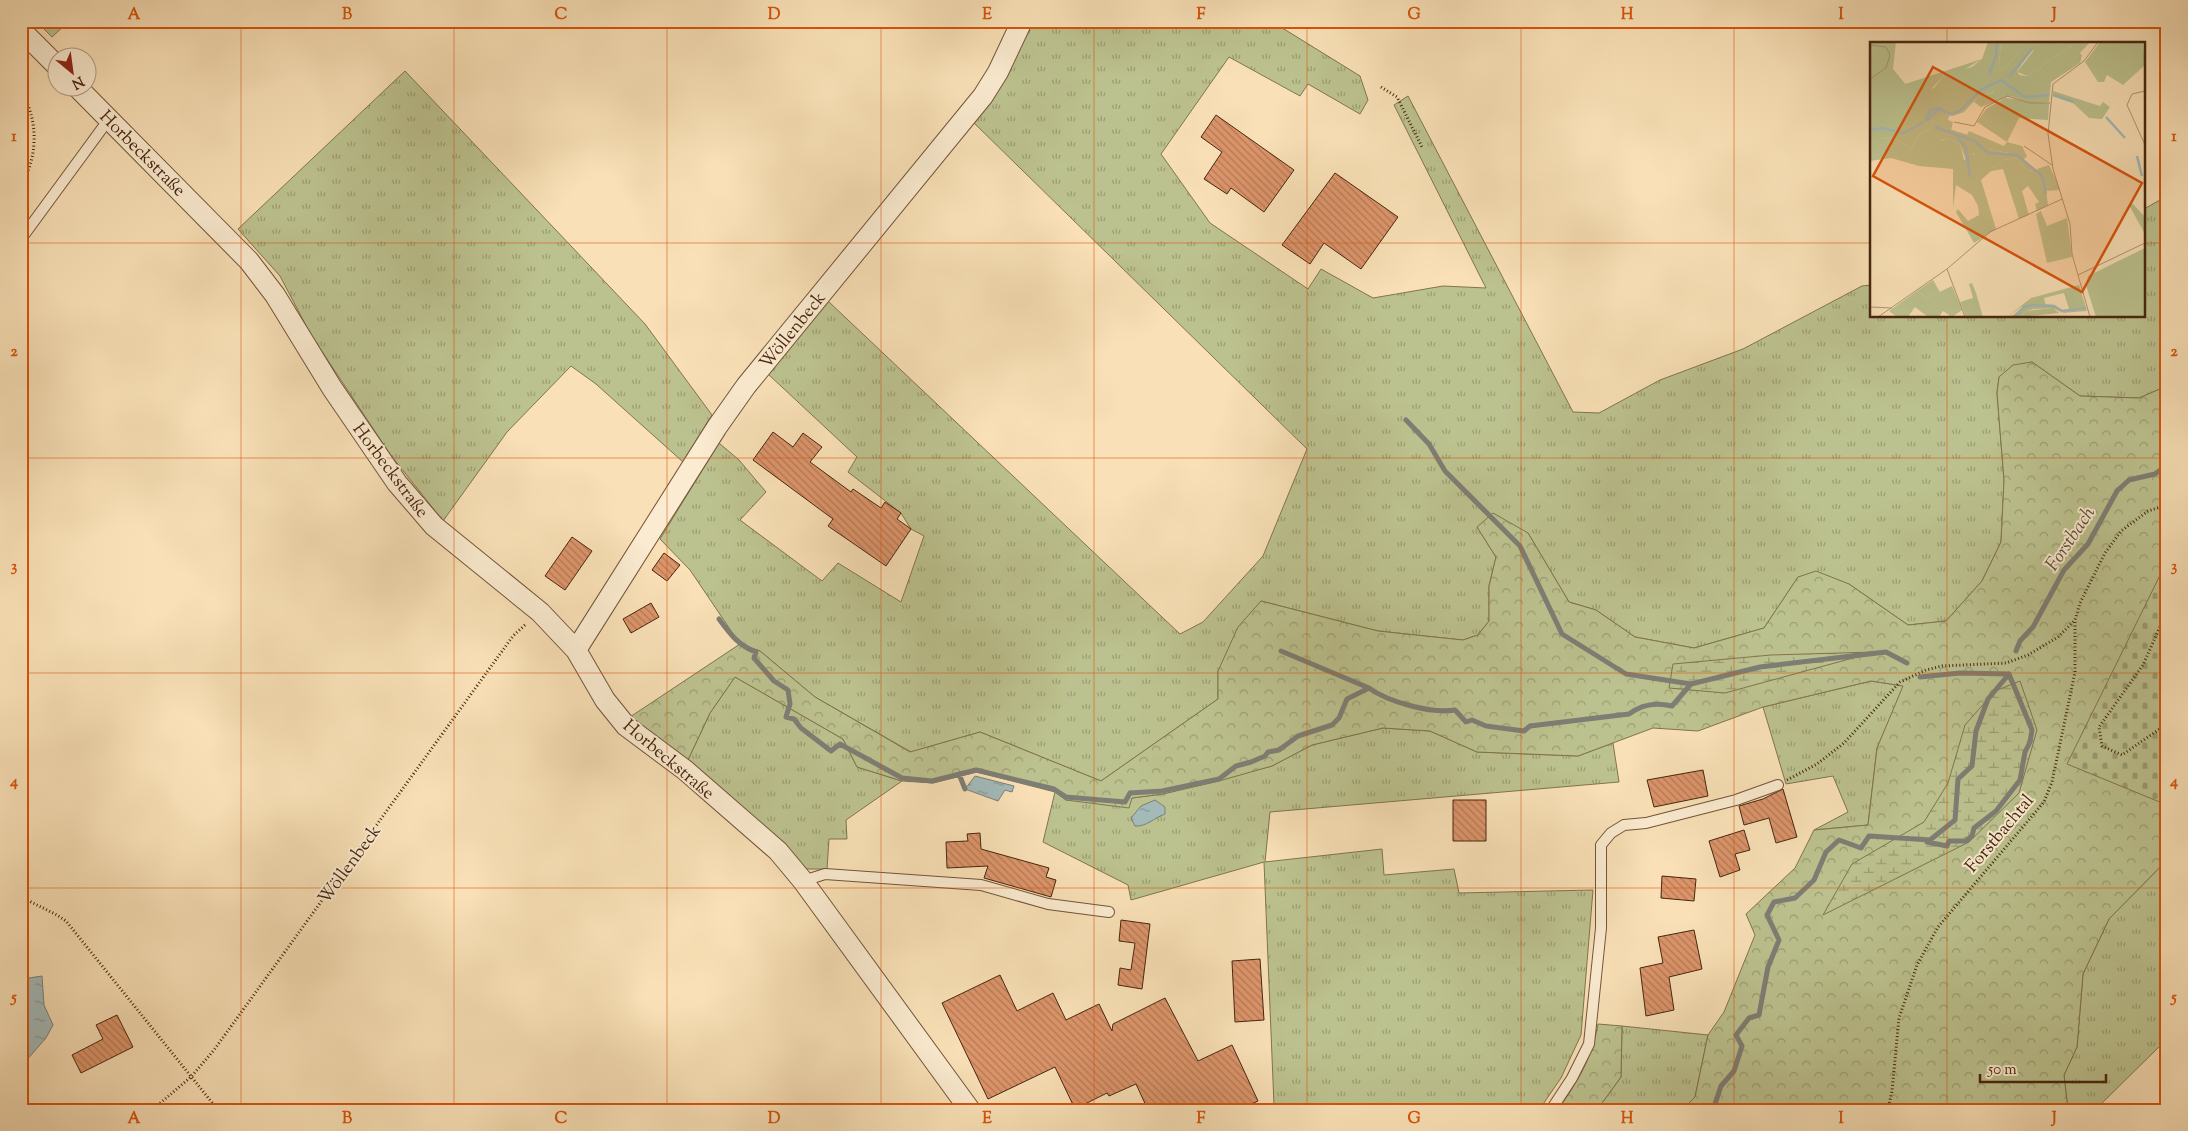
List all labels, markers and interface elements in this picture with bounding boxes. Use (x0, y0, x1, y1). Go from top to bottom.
text: A (128, 4, 141, 27)
text: B (342, 4, 352, 27)
text: C (555, 4, 568, 27)
text: D (768, 4, 781, 27)
text: E (982, 4, 992, 27)
text: F (1197, 4, 1206, 27)
text: G (1407, 4, 1421, 27)
text: H (1621, 4, 1634, 27)
text: I (1838, 4, 1844, 27)
text: J (2050, 4, 2057, 27)
inset map (1870, 42, 2146, 318)
north arrow (48, 48, 98, 98)
text: N (68, 70, 87, 93)
street label: Horbeckstraße (92, 105, 191, 204)
text: 1 (11, 126, 17, 149)
text: 1 (2171, 126, 2177, 149)
street label: Wöllenbeck (754, 287, 833, 375)
text: 2 (10, 341, 18, 364)
text: 2 (2170, 341, 2178, 364)
street label: Horbeckstraße (345, 418, 434, 524)
water label: Forstbach (2040, 501, 2103, 577)
text: 3 (11, 556, 18, 579)
text: 3 (2171, 556, 2178, 579)
street label: Horbeckstraße (616, 714, 719, 807)
text: 4 (9, 771, 18, 794)
text: 4 (2169, 771, 2178, 794)
street label: Forstbachtal (1960, 789, 2041, 879)
street label: Wöllenbeck (313, 820, 389, 910)
text: 5 (9, 987, 17, 1010)
text: 5 (2169, 987, 2177, 1010)
scale bar (1980, 1051, 2107, 1083)
text: 50 m (1987, 1060, 2017, 1081)
text: A (128, 1108, 141, 1131)
text: B (342, 1108, 352, 1131)
text: C (555, 1108, 568, 1131)
text: D (768, 1108, 781, 1131)
text: E (982, 1108, 992, 1131)
text: F (1197, 1108, 1206, 1131)
text: G (1407, 1108, 1421, 1131)
text: H (1621, 1108, 1634, 1131)
text: I (1838, 1108, 1844, 1131)
text: J (2050, 1108, 2057, 1131)

